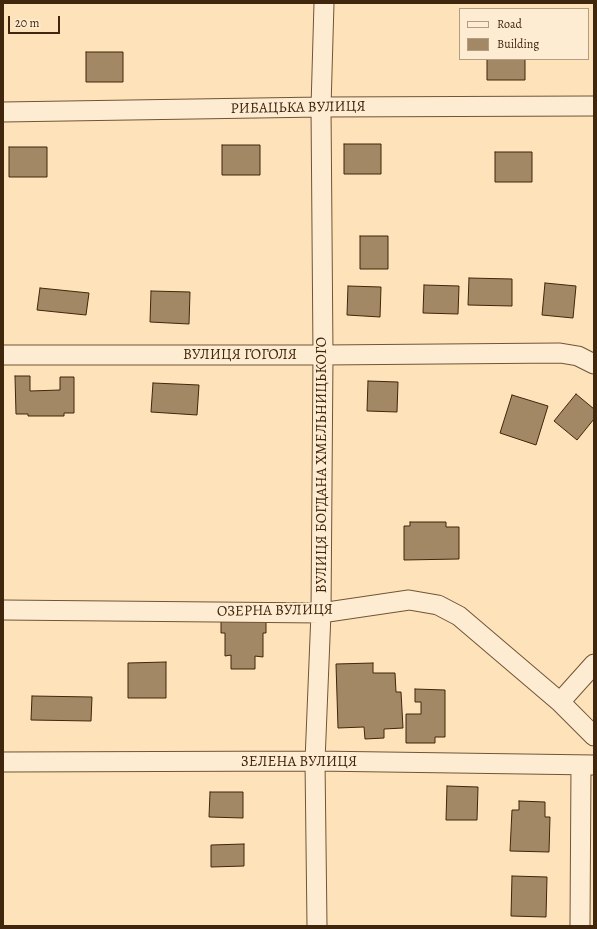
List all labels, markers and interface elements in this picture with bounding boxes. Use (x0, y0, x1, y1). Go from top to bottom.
scale bar (10, 8, 62, 34)
legend (459, 8, 589, 60)
text: 20 m (15, 15, 39, 31)
text: Road (497, 16, 522, 32)
text: Building (497, 36, 539, 52)
street label: РИБАЦЬКА ВУЛИЦЯ (230, 98, 366, 118)
street label: ВУЛИЦЯ БОГДАНА ХМЕЛЬНИЦЬКОГО (313, 337, 331, 593)
street label: ВУЛИЦЯ ГОГОЛЯ (183, 346, 297, 364)
street label: ОЗЕРНА ВУЛИЦЯ (217, 601, 333, 621)
street label: ЗЕЛЕНА ВУЛИЦЯ (241, 753, 357, 771)

